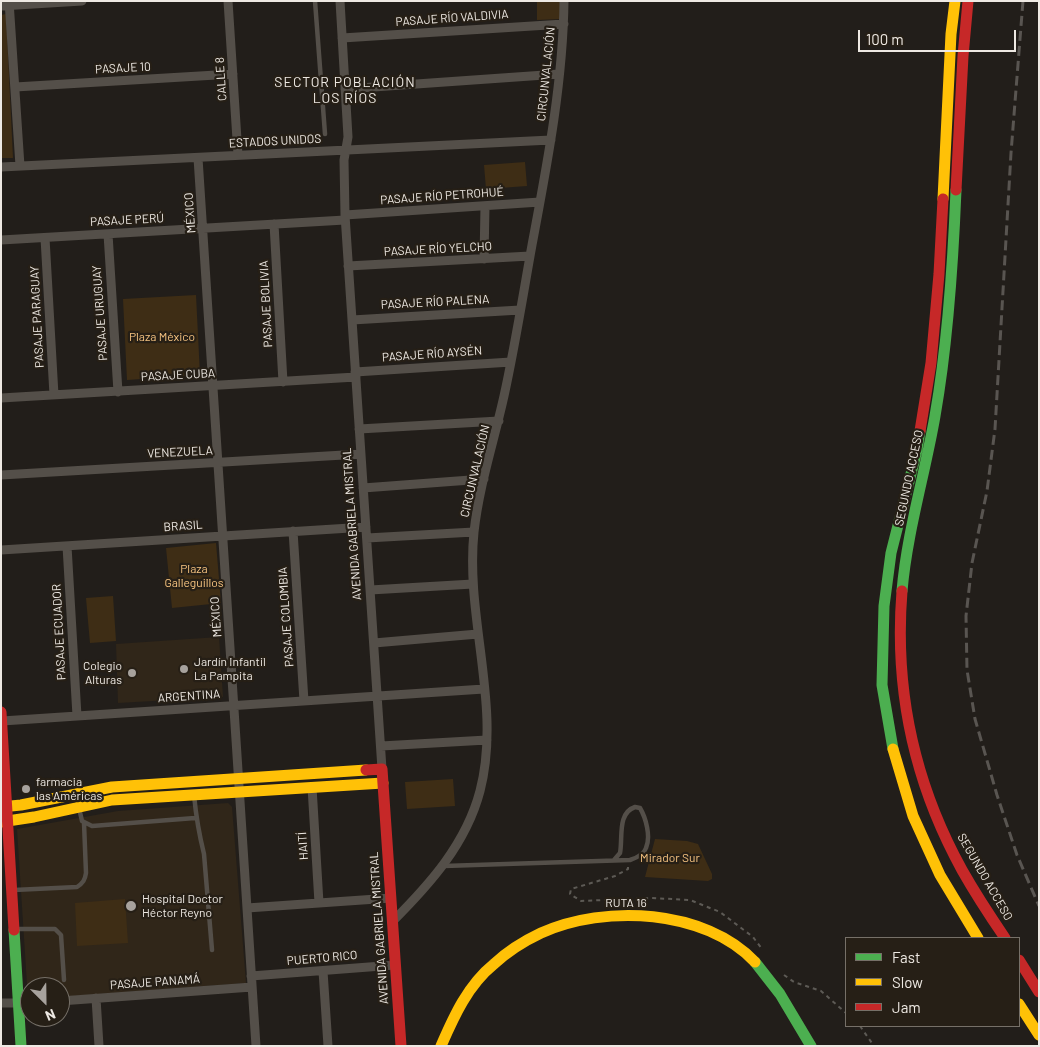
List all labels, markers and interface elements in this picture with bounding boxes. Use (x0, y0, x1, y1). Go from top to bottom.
street label: PASAJE RÍO VALDIVIA (395, 7, 509, 29)
scale bar (860, 20, 1018, 52)
street label: CIRCUNVALACIÓN (534, 26, 558, 122)
text: 100 m (866, 30, 904, 48)
street label: CALLE 8 (212, 57, 230, 101)
street label: PASAJE 10 (95, 59, 151, 77)
district label: SECTOR POBLACIÓN LOS RÍOS (272, 74, 418, 106)
street label: ESTADOS UNIDOS (228, 131, 322, 151)
street label: PASAJE RÍO PETROHUÉ (380, 184, 504, 208)
street label: MÉXICO (181, 192, 199, 234)
street label: PASAJE PERÚ (90, 211, 164, 229)
street label: PASAJE RÍO YELCHO (384, 239, 492, 259)
street label: PASAJE BOLIVIA (257, 260, 275, 348)
street label: PASAJE URUGUAY (89, 265, 111, 361)
street label: PASAJE PARAGUAY (27, 266, 47, 368)
street label: PASAJE RÍO PALENA (380, 292, 490, 312)
park label: Plaza México (129, 330, 195, 344)
street label: PASAJE RÍO AYSÉN (381, 343, 483, 365)
street label: PASAJE CUBA (140, 366, 216, 384)
street label: CIRCUNVALACIÓN (457, 423, 493, 519)
street label: SEGUNDO ACCESO (892, 429, 926, 527)
street label: VENEZUELA (147, 443, 213, 461)
street label: AVENIDA GABRIELA MISTRAL (339, 447, 365, 601)
street label: BRASIL (163, 517, 203, 535)
park label: Plaza Galleguillos (164, 562, 224, 590)
street label: PASAJE COLOMBIA (275, 566, 297, 668)
street label: PASAJE ECUADOR (49, 583, 69, 681)
street label: MÉXICO (207, 596, 225, 638)
place label: Jardín Infantil La Pampita (194, 655, 266, 683)
place label: Colegio Alturas (83, 659, 122, 687)
marker: Jardín Infantil La Pampita (178, 663, 190, 675)
marker: Colegio Alturas (126, 667, 138, 679)
street label: ARGENTINA (157, 687, 221, 705)
place label: farmacia las Américas (36, 775, 102, 803)
marker: farmacia las Américas (20, 783, 32, 795)
street label: HAITÍ (295, 831, 311, 861)
street label: SEGUNDO ACCESO (954, 831, 1016, 923)
street label: AVENIDA GABRIELA MISTRAL (366, 851, 392, 1005)
park label: Mirador Sur (640, 851, 700, 865)
place label: Hospital Doctor Héctor Reyno (142, 892, 223, 920)
street label: RUTA 16 (605, 896, 647, 910)
marker: Hospital Doctor Héctor Reyno (124, 899, 138, 913)
legend (845, 937, 1020, 1027)
street label: PUERTO RICO (286, 948, 358, 968)
text: Fast (892, 948, 920, 966)
street label: PASAJE PANAMÁ (110, 972, 200, 992)
text: Slow (892, 973, 923, 991)
north arrow (20, 977, 70, 1027)
text: Jam (892, 998, 921, 1016)
text: N (43, 1006, 58, 1025)

